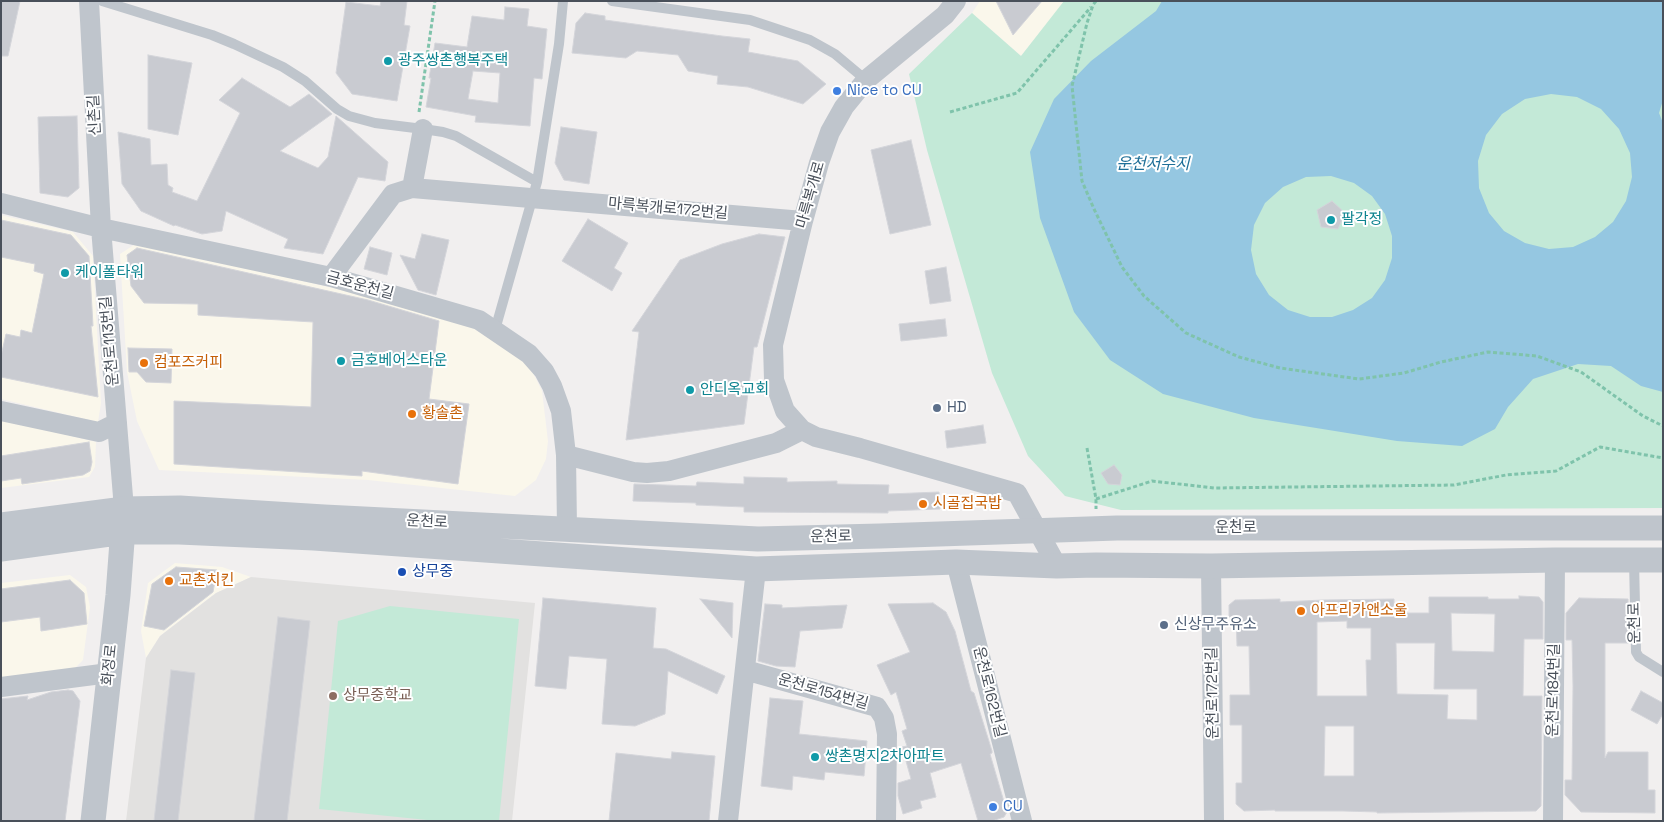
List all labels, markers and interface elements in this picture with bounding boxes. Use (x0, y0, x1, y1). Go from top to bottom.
place label: 광주쌍촌행복주택 (398, 52, 508, 70)
marker: 광주쌍촌행복주택 (382, 55, 394, 67)
place label: Nice to CU (847, 82, 922, 100)
marker: Nice to CU (831, 85, 843, 97)
street label: 신촌길 (85, 94, 105, 136)
water label: 운천저수지 (1116, 155, 1190, 175)
street label: 마륵복개로 (793, 159, 829, 231)
street label: 마륵복개로172번길 (607, 195, 729, 223)
place label: 팔각정 (1341, 211, 1382, 229)
marker: 팔각정 (1325, 214, 1337, 226)
place label: 케이폴타워 (75, 264, 144, 282)
marker: 케이폴타워 (59, 267, 71, 279)
street label: 금호운천길 (324, 268, 396, 304)
street label: 운천로113번길 (97, 295, 123, 387)
place label: 금호베어스타운 (351, 352, 448, 370)
place label: 컴포즈커피 (154, 354, 223, 372)
marker: 금호베어스타운 (335, 355, 347, 367)
marker: 컴포즈커피 (138, 357, 150, 369)
place label: 안디옥교회 (700, 381, 769, 399)
marker: 안디옥교회 (684, 384, 696, 396)
place label: HD (947, 399, 967, 417)
marker: HD (931, 402, 943, 414)
place label: 황솔촌 (422, 405, 463, 423)
marker: 황솔촌 (406, 408, 418, 420)
place label: 시골집국밥 (933, 495, 1002, 513)
marker: 시골집국밥 (917, 498, 929, 510)
street label: 운천로 (406, 512, 448, 532)
street label: 운천로 (1215, 519, 1257, 537)
street label: 운천로 (810, 528, 852, 546)
place label: 상무중 (412, 563, 453, 581)
marker: 상무중 (396, 566, 408, 578)
place label: 교촌치킨 (179, 572, 234, 590)
marker: 교촌치킨 (163, 575, 175, 587)
place label: 아프리카앤소울 (1311, 602, 1408, 620)
street label: 운천로 (1626, 602, 1644, 644)
marker: 아프리카앤소울 (1295, 605, 1307, 617)
place label: 신상무주유소 (1174, 616, 1257, 634)
marker: 신상무주유소 (1158, 619, 1170, 631)
street label: 화정로 (99, 643, 121, 687)
street label: 운천로184번길 (1544, 643, 1564, 737)
street label: 운천로162번길 (969, 644, 1009, 740)
street label: 운천로172번길 (1203, 647, 1223, 739)
street label: 운천로154번길 (776, 670, 870, 714)
place label: 상무중학교 (343, 687, 412, 705)
marker: 상무중학교 (327, 690, 339, 702)
place label: 쌍촌명지2차아파트 (825, 748, 944, 766)
marker: 쌍촌명지2차아파트 (809, 751, 821, 763)
place label: CU (1003, 798, 1023, 816)
marker: CU (987, 801, 999, 813)

